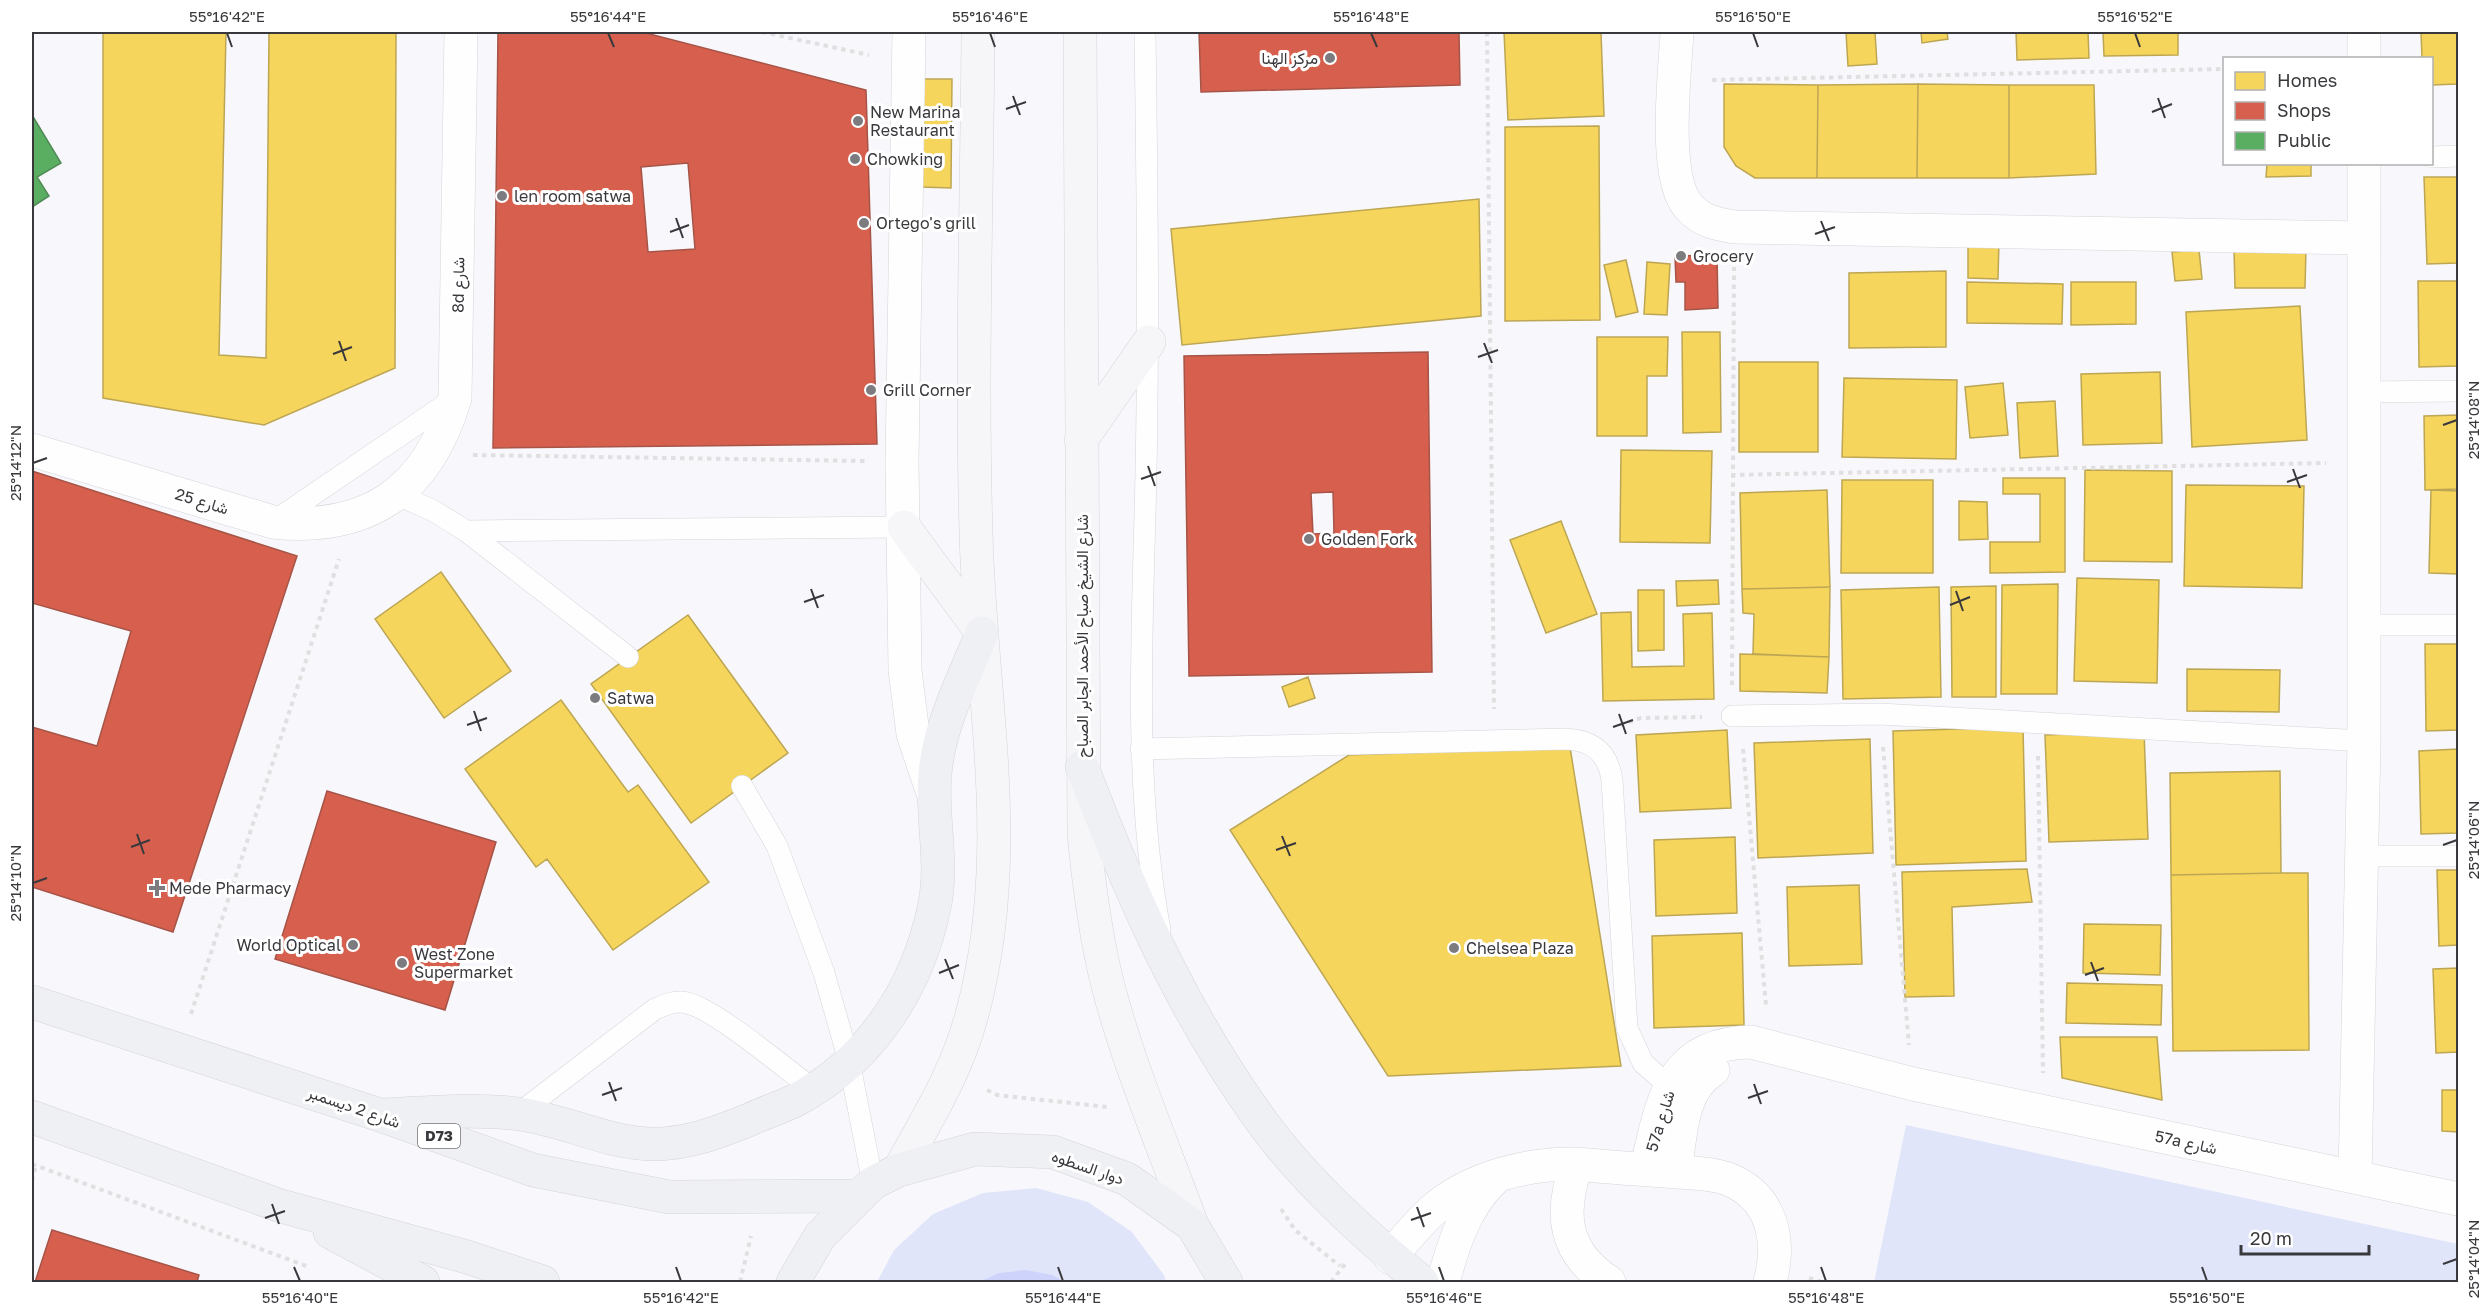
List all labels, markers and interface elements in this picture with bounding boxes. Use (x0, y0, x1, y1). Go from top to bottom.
text: 55°16'42"E (189, 7, 265, 25)
text: 55°16'44"E (570, 7, 646, 25)
text: 55°16'46"E (952, 7, 1028, 25)
text: 55°16'48"E (1333, 7, 1409, 25)
text: 55°16'50"E (1715, 7, 1791, 25)
text: 55°16'52"E (2097, 7, 2173, 25)
place label: مركز الهنا (1262, 48, 1318, 69)
marker: مركز الهنا (1323, 51, 1337, 65)
legend (2223, 57, 2433, 165)
text: Homes (2277, 69, 2337, 91)
text: Shops (2277, 99, 2331, 121)
place label: New Marina Restaurant (870, 102, 960, 140)
marker: New Marina Restaurant (851, 114, 865, 128)
text: Public (2277, 129, 2331, 151)
place label: Chowking (867, 149, 943, 169)
marker: Chowking (848, 152, 862, 166)
place label: len room satwa (514, 186, 631, 206)
marker: len room satwa (495, 189, 509, 203)
place label: Ortego's grill (876, 213, 976, 233)
marker: Ortego's grill (857, 216, 871, 230)
place label: Grocery (1693, 246, 1754, 266)
marker: Grocery (1674, 249, 1688, 263)
street label: 8d شارع (448, 257, 470, 313)
place label: Grill Corner (883, 380, 971, 400)
text: 25°14'08"N (2464, 381, 2482, 459)
marker: Grill Corner (864, 383, 878, 397)
text: 25°14'12"N (6, 425, 24, 501)
street label: شارع 25 (172, 483, 231, 520)
street label: شارع الشيخ صباح الأحمد الجابر الصباح (1072, 514, 1094, 758)
place label: Golden Fork (1321, 529, 1414, 549)
marker: Golden Fork (1302, 532, 1316, 546)
place label: Satwa (607, 688, 654, 708)
marker: Satwa (588, 691, 602, 705)
text: 25°14'06"N (2464, 801, 2482, 879)
text: 25°14'10"N (6, 845, 24, 921)
place label: Mede Pharmacy (169, 878, 291, 898)
marker: Mede Pharmacy (150, 881, 164, 895)
place label: World Optical (236, 935, 341, 955)
marker: World Optical (346, 938, 360, 952)
place label: Chelsea Plaza (1466, 938, 1574, 958)
marker: Chelsea Plaza (1447, 941, 1461, 955)
place label: West Zone Supermarket (414, 944, 513, 982)
marker: West Zone Supermarket (395, 956, 409, 970)
street label: شارع 2 ديسمبر (304, 1082, 403, 1134)
street label: 57a شارع (1641, 1088, 1681, 1155)
road number: D73 (418, 1124, 460, 1148)
street label: 57a شارع (2153, 1126, 2219, 1160)
street label: دوار السطوه (1049, 1145, 1127, 1190)
scale bar (2241, 1218, 2368, 1256)
text: 25°14'04"N (2464, 1220, 2482, 1298)
text: 20 m (2250, 1227, 2292, 1249)
text: 55°16'40"E (262, 1288, 338, 1306)
text: 55°16'42"E (643, 1288, 719, 1306)
text: 55°16'44"E (1025, 1288, 1101, 1306)
text: 55°16'46"E (1406, 1288, 1482, 1306)
text: 55°16'48"E (1788, 1288, 1864, 1306)
text: 55°16'50"E (2169, 1288, 2245, 1306)

